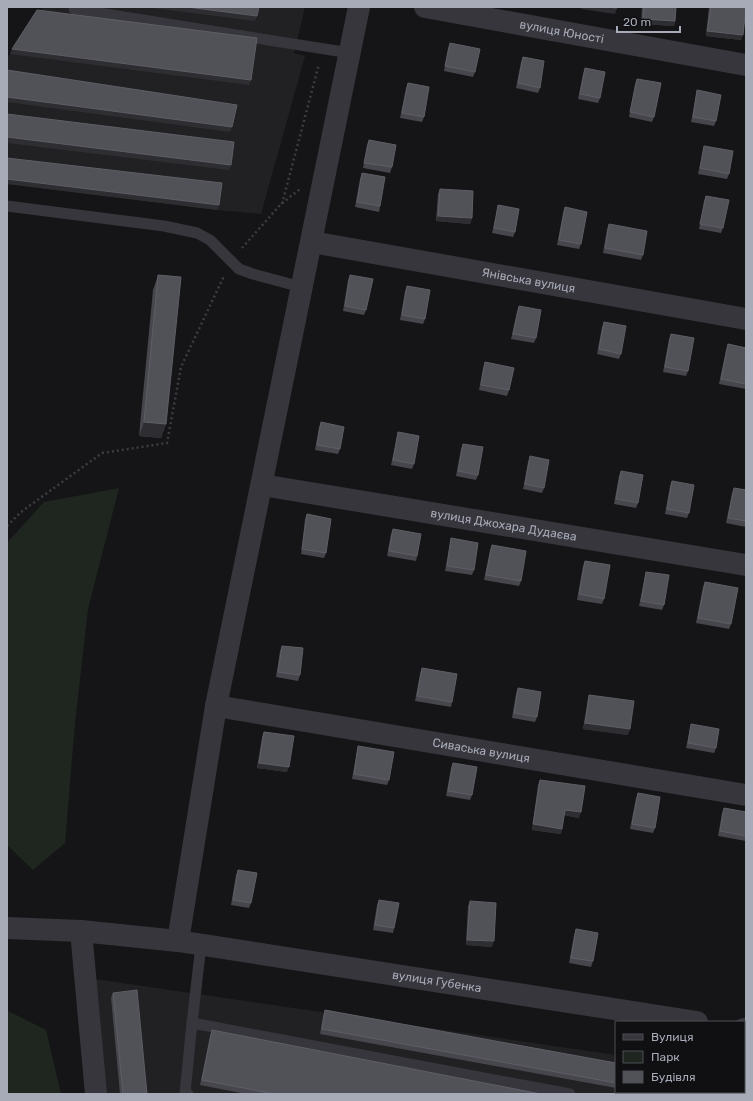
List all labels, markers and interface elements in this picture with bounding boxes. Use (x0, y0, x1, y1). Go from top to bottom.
scale bar (617, 8, 680, 34)
text: 20 m (623, 15, 651, 29)
street label: вулиця Юності (518, 17, 605, 46)
street label: Янівська вулиця (481, 265, 576, 296)
street label: вулиця Джохара Дудаєва (430, 506, 578, 544)
street label: Сиваська вулиця (432, 735, 531, 766)
street label: вулиця Губенка (391, 968, 482, 995)
legend (615, 1021, 745, 1093)
text: Вулиця (651, 1030, 693, 1044)
text: Парк (651, 1050, 680, 1064)
text: Будівля (651, 1070, 696, 1084)

